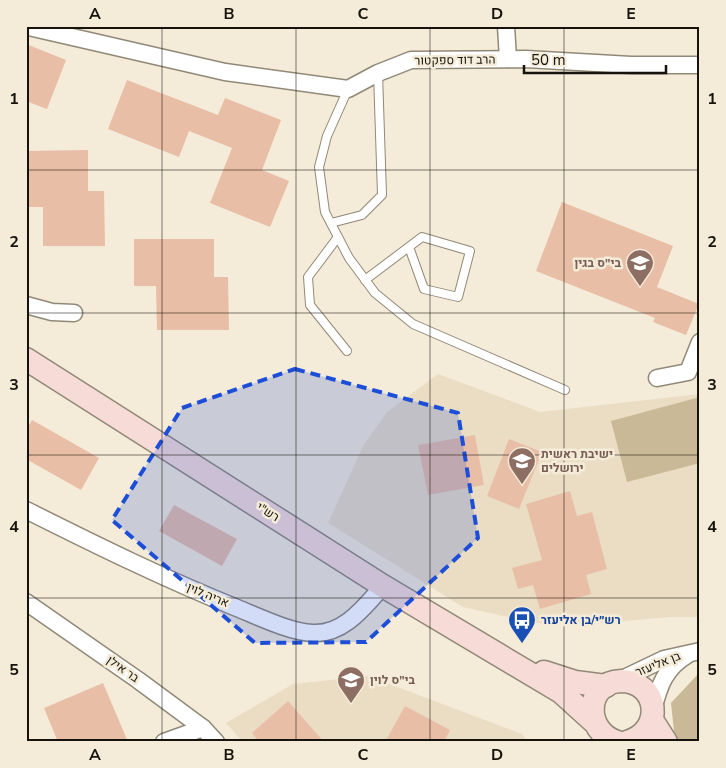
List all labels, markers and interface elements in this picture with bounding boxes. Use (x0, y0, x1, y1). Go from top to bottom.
text: A (89, 3, 101, 25)
text: B (223, 3, 235, 25)
text: C (358, 3, 369, 25)
text: D (491, 3, 503, 25)
text: E (626, 3, 636, 25)
scale bar (524, 42, 666, 74)
text: 50 m (531, 50, 566, 70)
street label: הרב דוד ספקטור (414, 51, 496, 69)
text: 1 (9, 88, 19, 110)
text: 1 (707, 88, 717, 110)
text: 2 (9, 231, 19, 253)
text: 2 (707, 231, 717, 253)
school or university icon: בי"ס בגין (625, 248, 655, 287)
place label: בי"ס בגין (574, 255, 621, 271)
text: 3 (9, 374, 19, 396)
text: 3 (707, 374, 717, 396)
school or university icon: ישיבת ראשית ירושלים (507, 446, 537, 485)
place label: ישיבת ראשית ירושלים (541, 446, 613, 476)
street label: רש"י (254, 499, 282, 525)
text: 4 (9, 516, 19, 538)
text: 4 (707, 516, 717, 538)
street label: אריה לוין (185, 579, 232, 611)
bus stop icon: רש״י/בן אליעזר (507, 605, 537, 644)
place label: רש״י/בן אליעזר (541, 612, 621, 628)
street label: בן אליעזר (633, 647, 684, 680)
street label: בר אילן (104, 652, 143, 686)
text: 5 (9, 659, 19, 681)
text: 5 (707, 659, 717, 681)
school or university icon: בי"ס לוין (336, 665, 366, 704)
place label: בי"ס לוין (370, 672, 416, 688)
text: A (89, 744, 101, 766)
text: B (223, 744, 235, 766)
text: C (358, 744, 369, 766)
text: D (491, 744, 503, 766)
text: E (626, 744, 636, 766)

